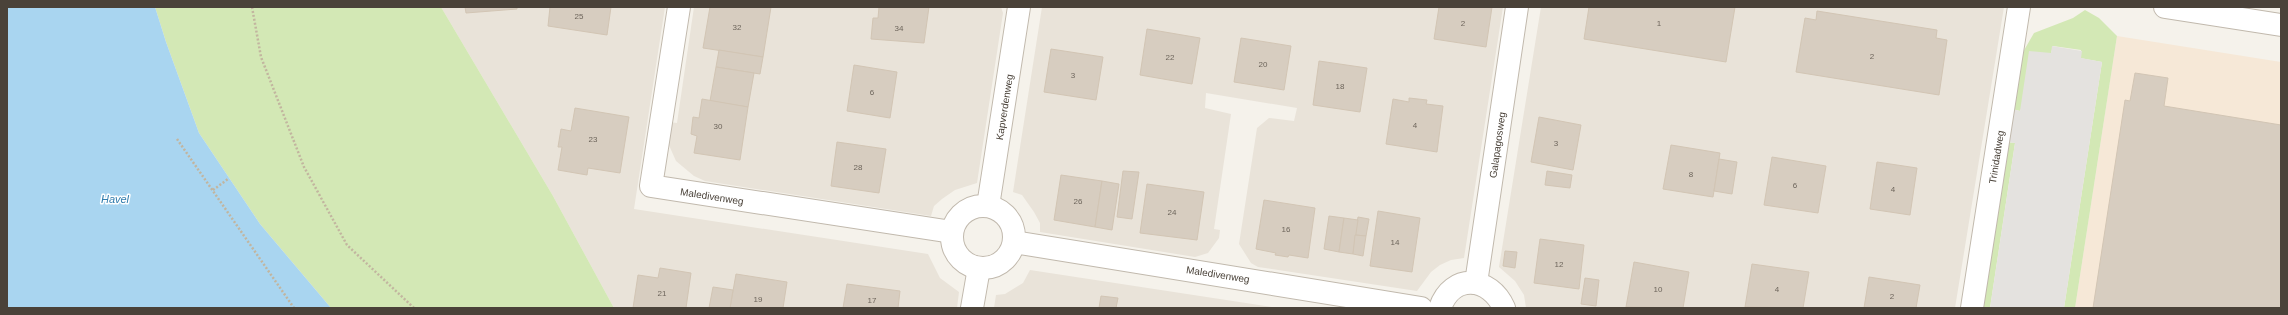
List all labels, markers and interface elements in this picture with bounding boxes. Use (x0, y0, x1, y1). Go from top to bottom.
house number: 25 (575, 12, 584, 21)
house number: 2 (1461, 19, 1466, 28)
house number: 1 (1657, 19, 1662, 28)
house number: 32 (733, 23, 742, 32)
house number: 34 (895, 24, 904, 33)
house number: 2 (1870, 52, 1875, 61)
house number: 22 (1166, 53, 1175, 62)
house number: 20 (1259, 60, 1268, 69)
house number: 3 (1071, 71, 1076, 80)
street label: Kapverdenweg (994, 73, 1015, 141)
house number: 18 (1336, 82, 1345, 91)
house number: 6 (870, 88, 875, 97)
street label: Galapagosweg (1487, 111, 1508, 179)
house number: 4 (1413, 121, 1418, 130)
house number: 30 (714, 122, 723, 131)
street label: Trinidadweg (1987, 129, 2006, 185)
house number: 23 (589, 135, 598, 144)
house number: 3 (1554, 139, 1559, 148)
house number: 28 (854, 163, 863, 172)
house number: 8 (1689, 170, 1694, 179)
house number: 6 (1793, 181, 1798, 190)
house number: 4 (1891, 185, 1896, 194)
street label: Maledivenweg (679, 186, 744, 207)
water label: Havel (101, 193, 130, 205)
house number: 26 (1074, 197, 1083, 206)
house number: 24 (1168, 208, 1177, 217)
house number: 16 (1282, 225, 1291, 234)
house number: 14 (1391, 238, 1400, 247)
house number: 12 (1555, 260, 1564, 269)
street label: Maledivenweg (1185, 264, 1250, 285)
house number: 10 (1654, 285, 1663, 294)
house number: 4 (1775, 285, 1780, 294)
house number: 21 (658, 289, 667, 298)
house number: 2 (1890, 292, 1895, 301)
house number: 19 (754, 295, 763, 304)
house number: 17 (868, 296, 877, 305)

